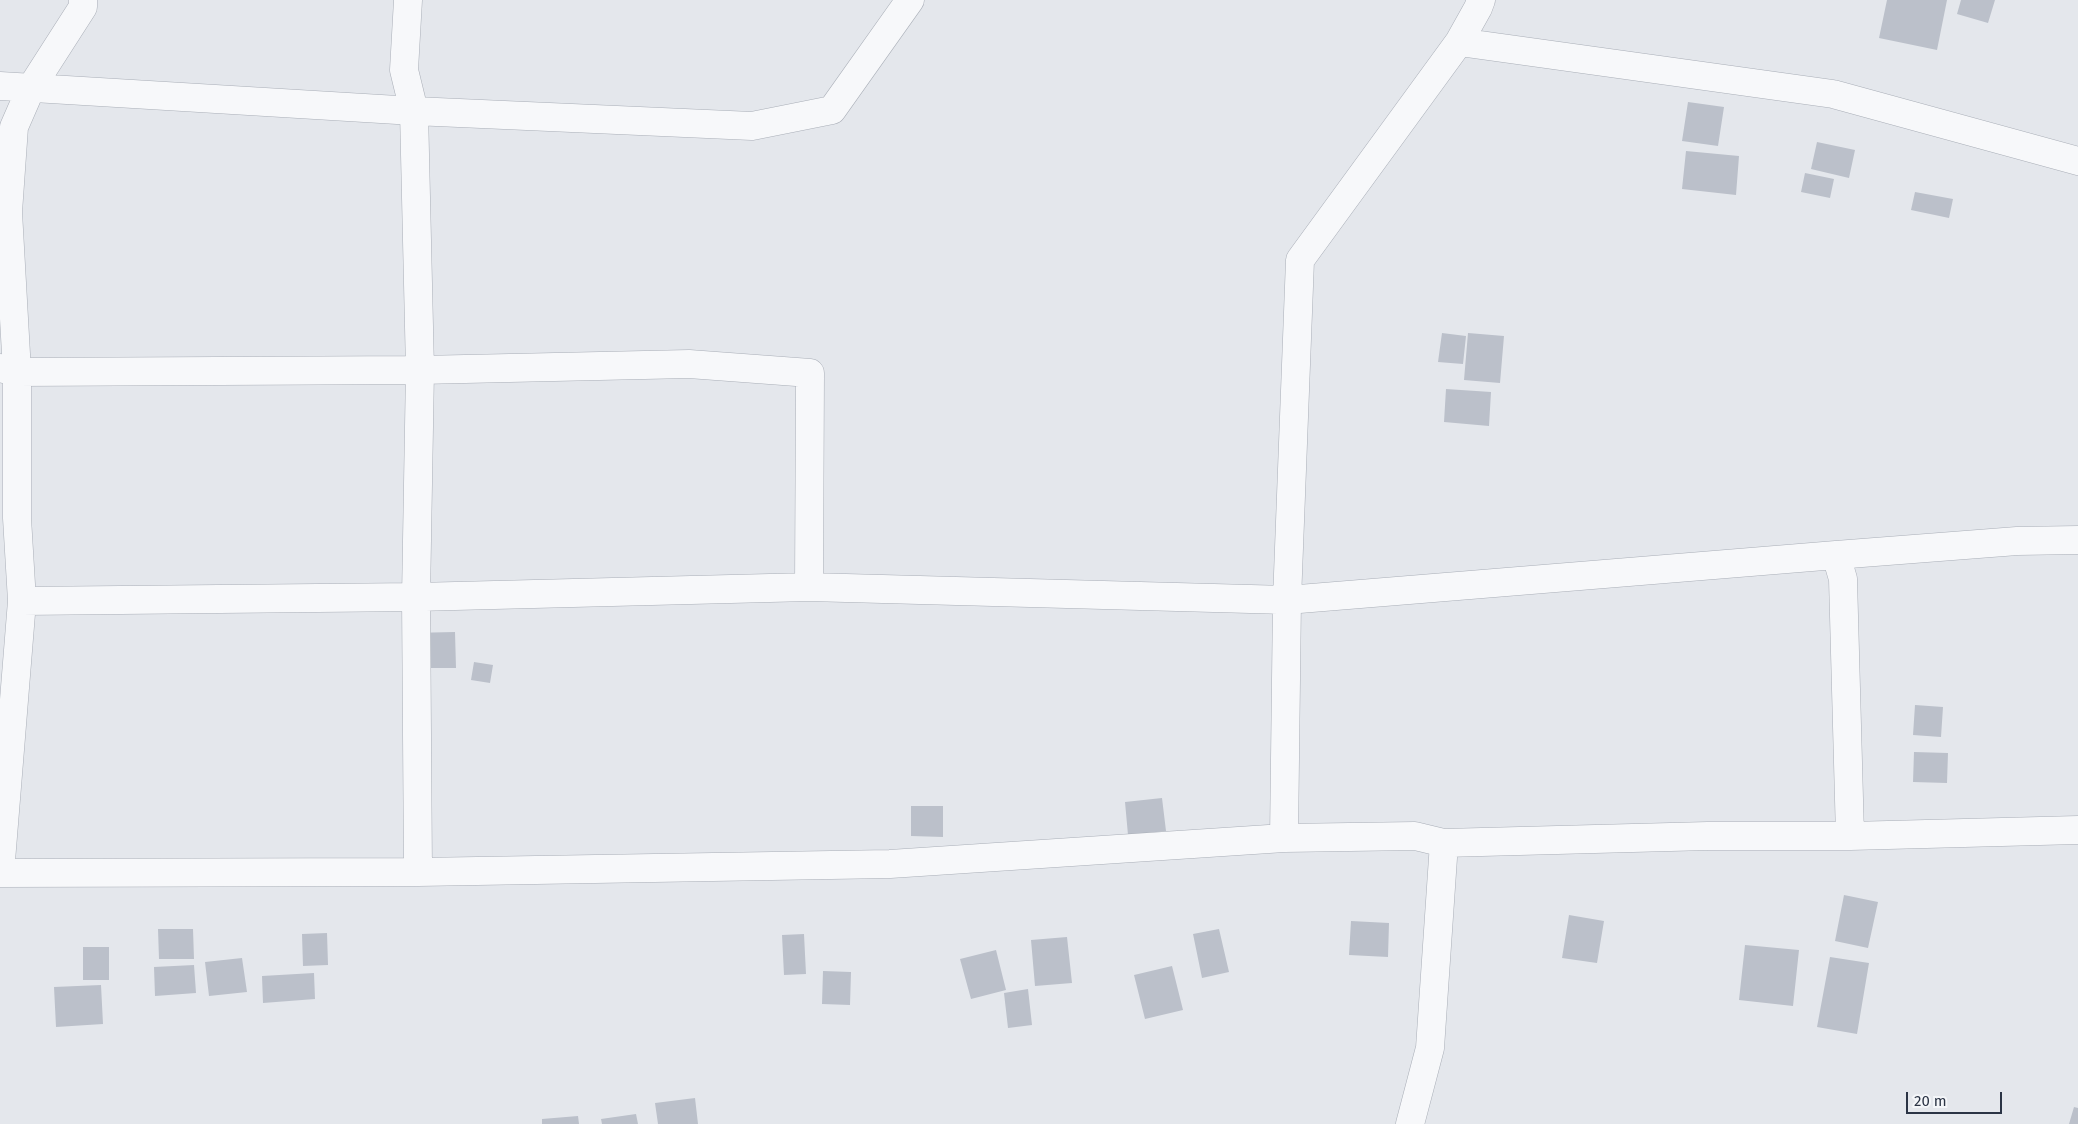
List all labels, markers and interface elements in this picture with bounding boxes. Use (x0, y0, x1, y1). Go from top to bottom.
scale bar (1908, 1082, 2004, 1114)
text: 20 m (1914, 1092, 1947, 1110)

